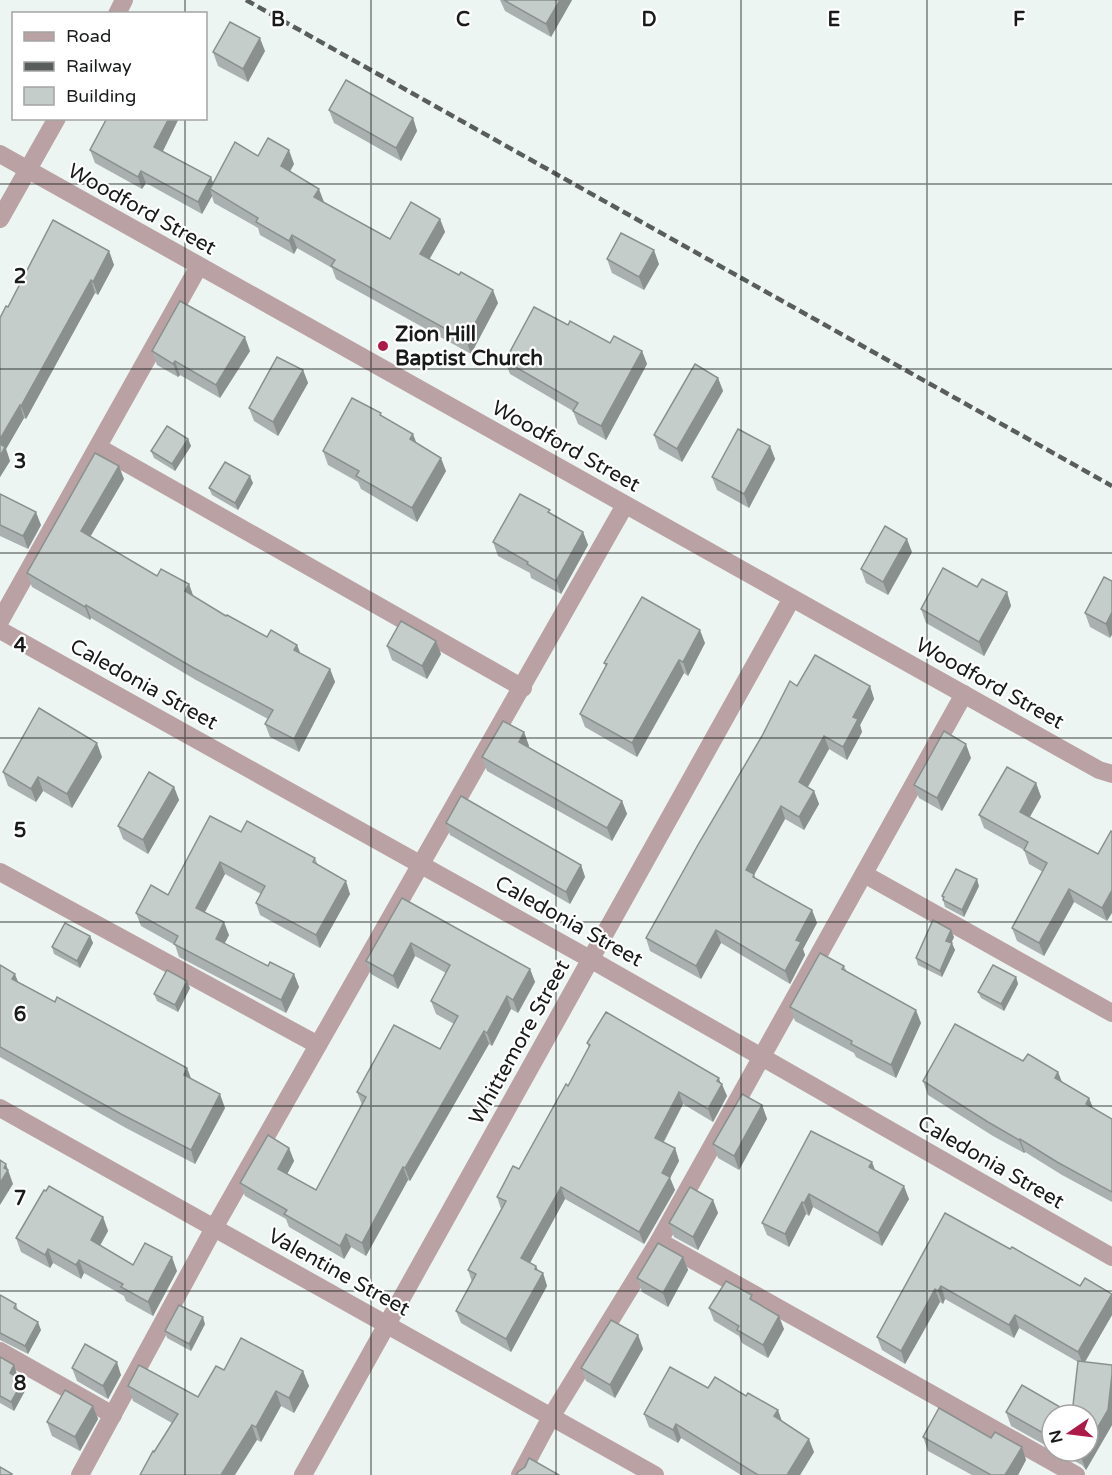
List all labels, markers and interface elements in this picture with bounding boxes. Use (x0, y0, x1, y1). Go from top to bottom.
text: B (271, 8, 285, 32)
text: C (456, 8, 470, 32)
text: D (641, 8, 657, 32)
text: E (828, 8, 841, 32)
text: F (1013, 8, 1025, 32)
legend (12, 12, 207, 120)
text: Road (66, 25, 111, 47)
text: Railway (66, 55, 132, 77)
text: Building (66, 85, 136, 107)
street label: Woodford Street (63, 158, 220, 261)
text: 2 (14, 265, 26, 289)
place label: Zion Hill Baptist Church (395, 322, 543, 371)
marker: Zion Hill Baptist Church (376, 339, 390, 353)
street label: Woodford Street (487, 395, 644, 498)
text: 3 (14, 450, 26, 474)
street label: Woodford Street (911, 632, 1068, 735)
text: 4 (14, 634, 27, 658)
street label: Caledonia Street (66, 634, 222, 735)
text: 5 (14, 819, 26, 843)
street label: Caledonia Street (491, 871, 647, 972)
street label: Whittemore Street (464, 956, 575, 1129)
text: 6 (14, 1003, 26, 1027)
street label: Caledonia Street (913, 1110, 1068, 1214)
text: 7 (14, 1187, 26, 1211)
street label: Valentine Street (263, 1223, 414, 1322)
text: 8 (14, 1372, 26, 1396)
north arrow (1040, 1403, 1100, 1463)
text: N (1045, 1428, 1068, 1445)

